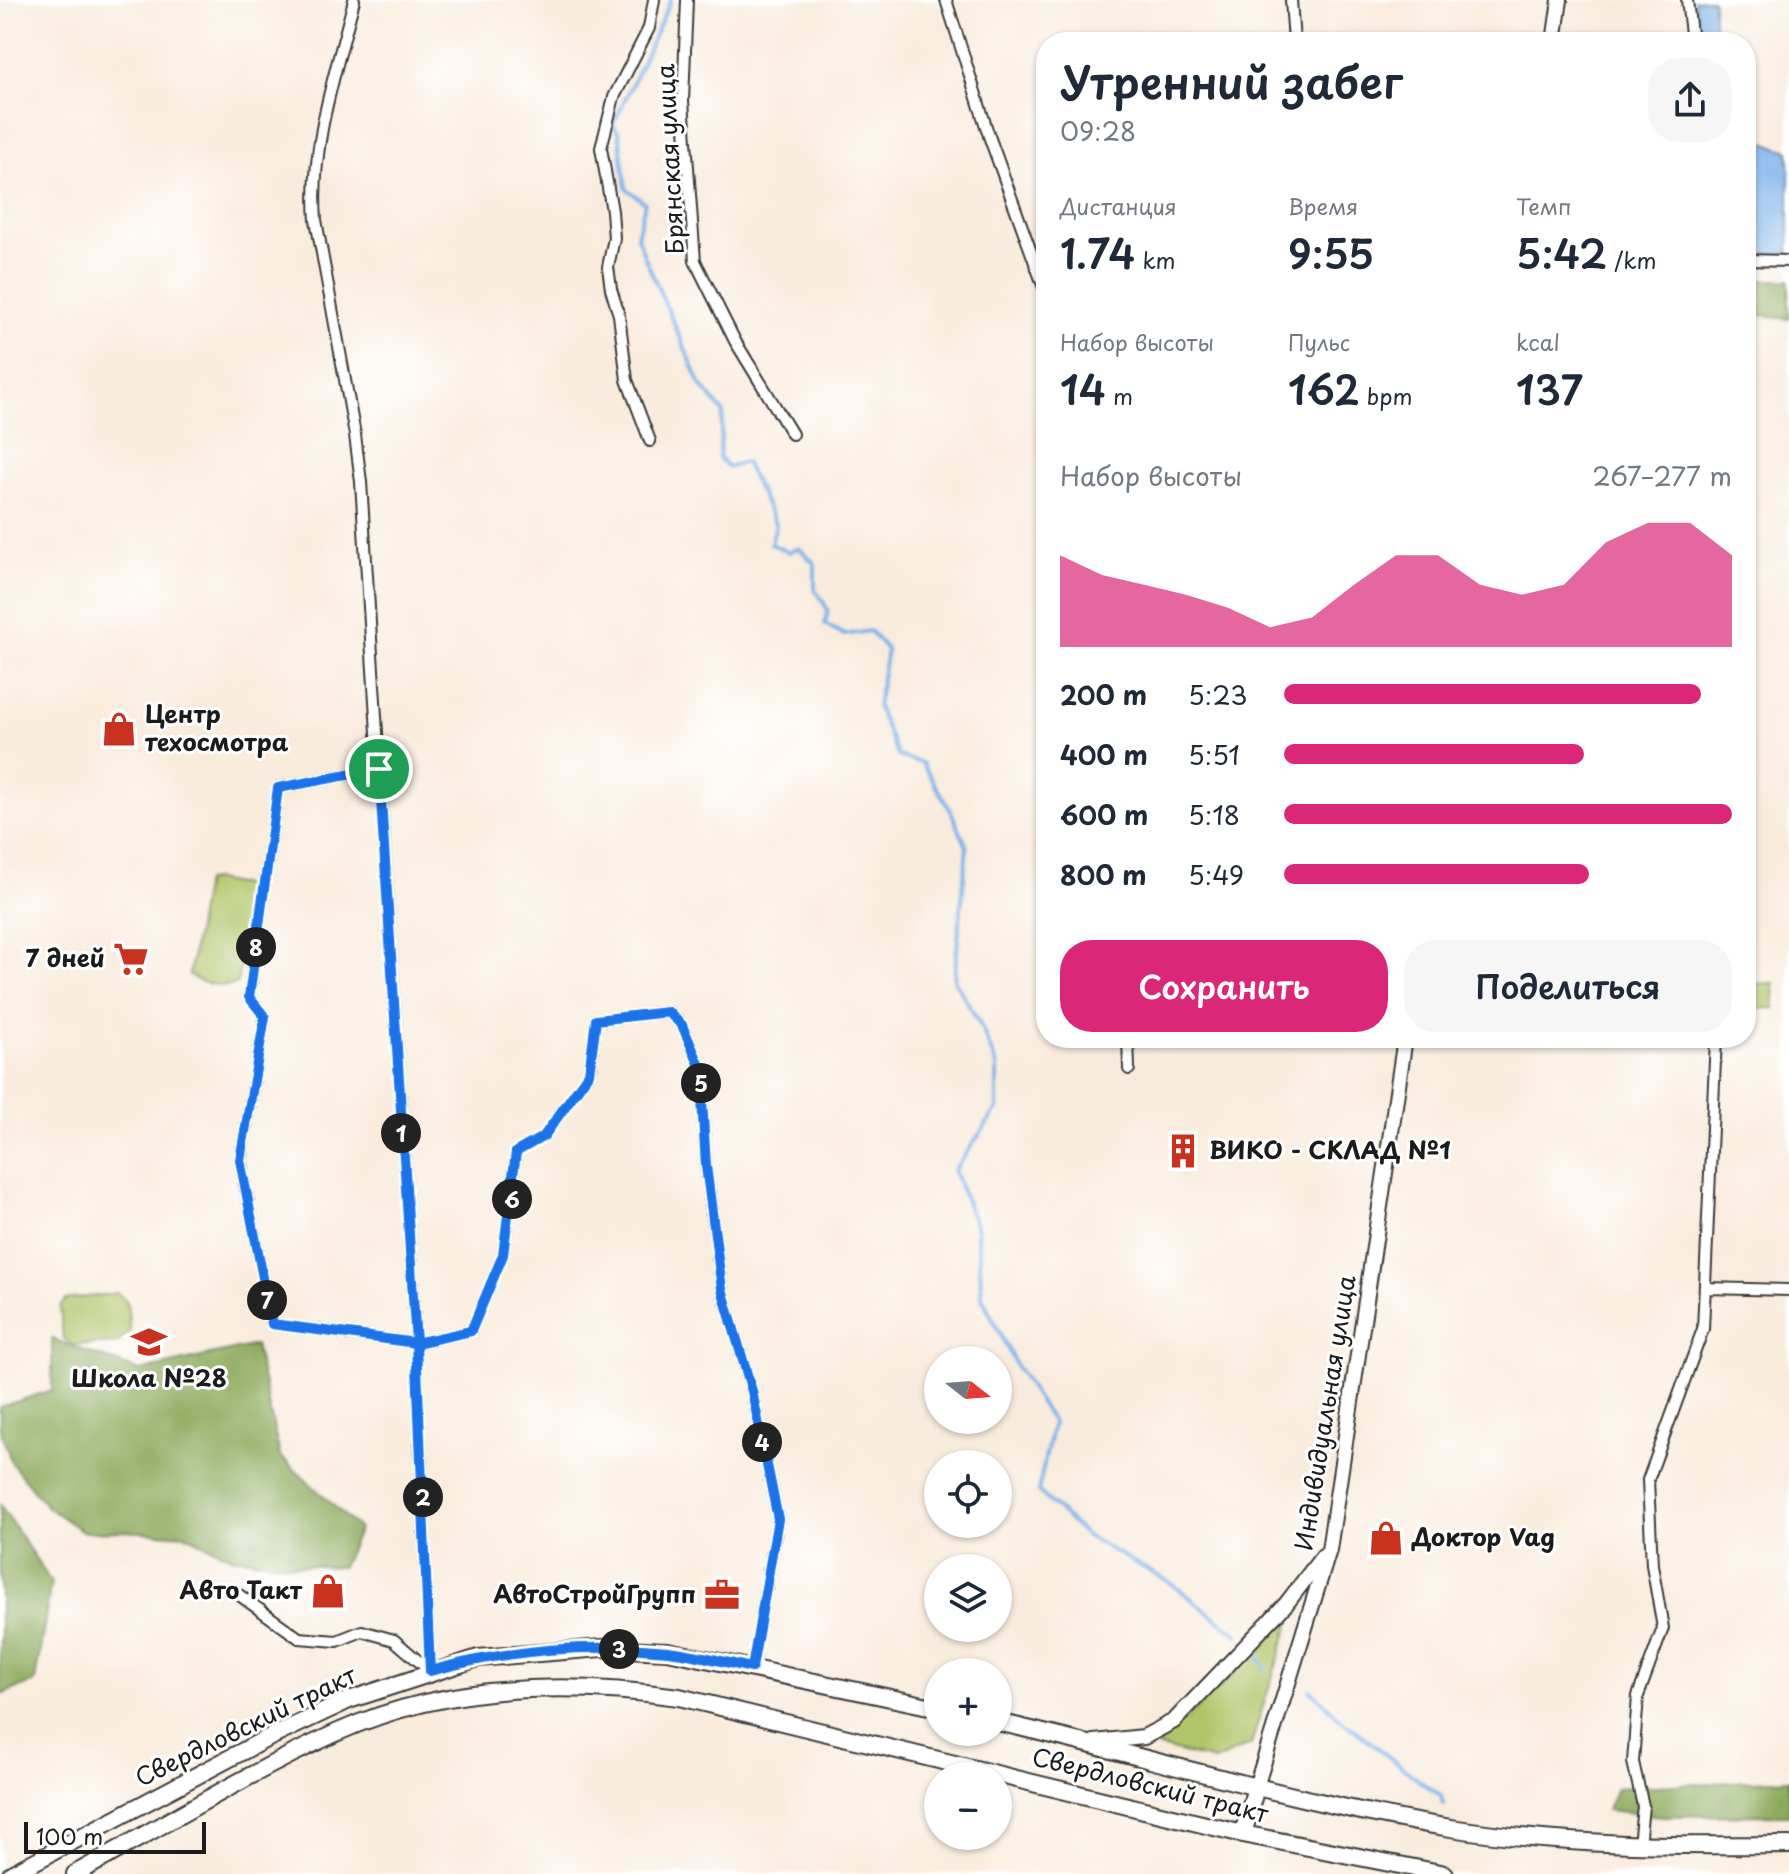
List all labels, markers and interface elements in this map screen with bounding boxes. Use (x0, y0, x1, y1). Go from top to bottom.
text: Утренний забег (1060, 48, 1403, 114)
button: share (1648, 58, 1732, 142)
street label: Брянская улица (646, 63, 692, 255)
text: 09:28 (1060, 111, 1136, 150)
text: Дистанция (1060, 189, 1177, 222)
text: Время (1288, 189, 1358, 222)
text: Темп (1516, 189, 1572, 222)
text: 1.74 (1060, 222, 1135, 283)
text: 9:55 (1288, 222, 1374, 283)
text: 5:42 (1516, 222, 1607, 283)
text: km (1135, 243, 1176, 276)
text: /km (1607, 243, 1656, 276)
text: Набор высоты (1060, 325, 1214, 358)
text: Пульс (1288, 325, 1350, 358)
text: kcal (1516, 325, 1560, 358)
text: 14 (1060, 358, 1106, 419)
text: 162 (1288, 358, 1360, 419)
text: 137 (1516, 358, 1583, 419)
text: m (1106, 379, 1133, 412)
text: bpm (1360, 379, 1413, 412)
text: Набор высоты (1060, 456, 1242, 495)
text: 267–277 m (1592, 456, 1732, 495)
text: 200 m (1060, 675, 1147, 714)
text: 5:23 (1188, 675, 1247, 714)
place label: Центр техосмотра (145, 695, 289, 759)
shop icon: Центр техосмотра (100, 710, 138, 748)
pin (345, 735, 413, 803)
text: 400 m (1060, 735, 1148, 774)
text: 5:51 (1188, 735, 1240, 774)
icon: arrive (357, 747, 401, 791)
text: 600 m (1060, 795, 1148, 834)
text: 5:18 (1188, 795, 1240, 834)
text: 800 m (1060, 855, 1147, 894)
text: 5:49 (1188, 855, 1244, 894)
pin: 8 (236, 927, 276, 967)
text: 8 (249, 930, 263, 963)
place label: 7 дней (26, 939, 105, 975)
supermarket icon: 7 дней (112, 940, 150, 978)
button: Сохранить (1060, 940, 1388, 1032)
button: Поделиться (1404, 940, 1732, 1032)
pin: 5 (681, 1063, 721, 1103)
text: 5 (694, 1066, 708, 1099)
pin: 1 (381, 1113, 421, 1153)
text: 1 (396, 1116, 406, 1149)
place label: ВИКО - СКЛАД №1 (1209, 1131, 1451, 1167)
building icon: ВИКО - СКЛАД №1 (1164, 1132, 1202, 1170)
pin: 6 (492, 1179, 532, 1219)
text: 6 (504, 1182, 520, 1215)
street label: Индивидуальная улица (1284, 1272, 1364, 1553)
pin: 7 (247, 1280, 287, 1320)
text: 7 (261, 1283, 273, 1316)
school or university icon: Школа №28 (130, 1323, 168, 1361)
north arrow (924, 1346, 1012, 1434)
map controls (924, 1346, 1012, 1850)
place label: Школа №28 (71, 1359, 227, 1395)
pin: 4 (742, 1422, 782, 1462)
text: 4 (755, 1425, 769, 1458)
button: locate (924, 1450, 1012, 1538)
pin: 2 (403, 1477, 443, 1517)
text: 2 (415, 1480, 431, 1513)
place label: Доктор Vag (1411, 1518, 1555, 1554)
shop icon: Доктор Vag (1367, 1519, 1405, 1557)
button: layers (924, 1554, 1012, 1642)
place label: Авто Такт (179, 1571, 303, 1607)
shop icon: Авто Такт (309, 1572, 347, 1610)
place label: АвтоСтройГрупп (493, 1575, 696, 1611)
office icon: АвтоСтройГрупп (703, 1576, 741, 1614)
pin: 3 (599, 1629, 639, 1669)
text: 3 (612, 1632, 626, 1665)
street label: Свердловский тракт (128, 1656, 362, 1794)
button: + (924, 1658, 1012, 1746)
street label: Свердловский тракт (1029, 1737, 1273, 1831)
button: − (924, 1762, 1012, 1850)
scale bar (24, 1818, 206, 1854)
text: 100 m (36, 1819, 103, 1852)

